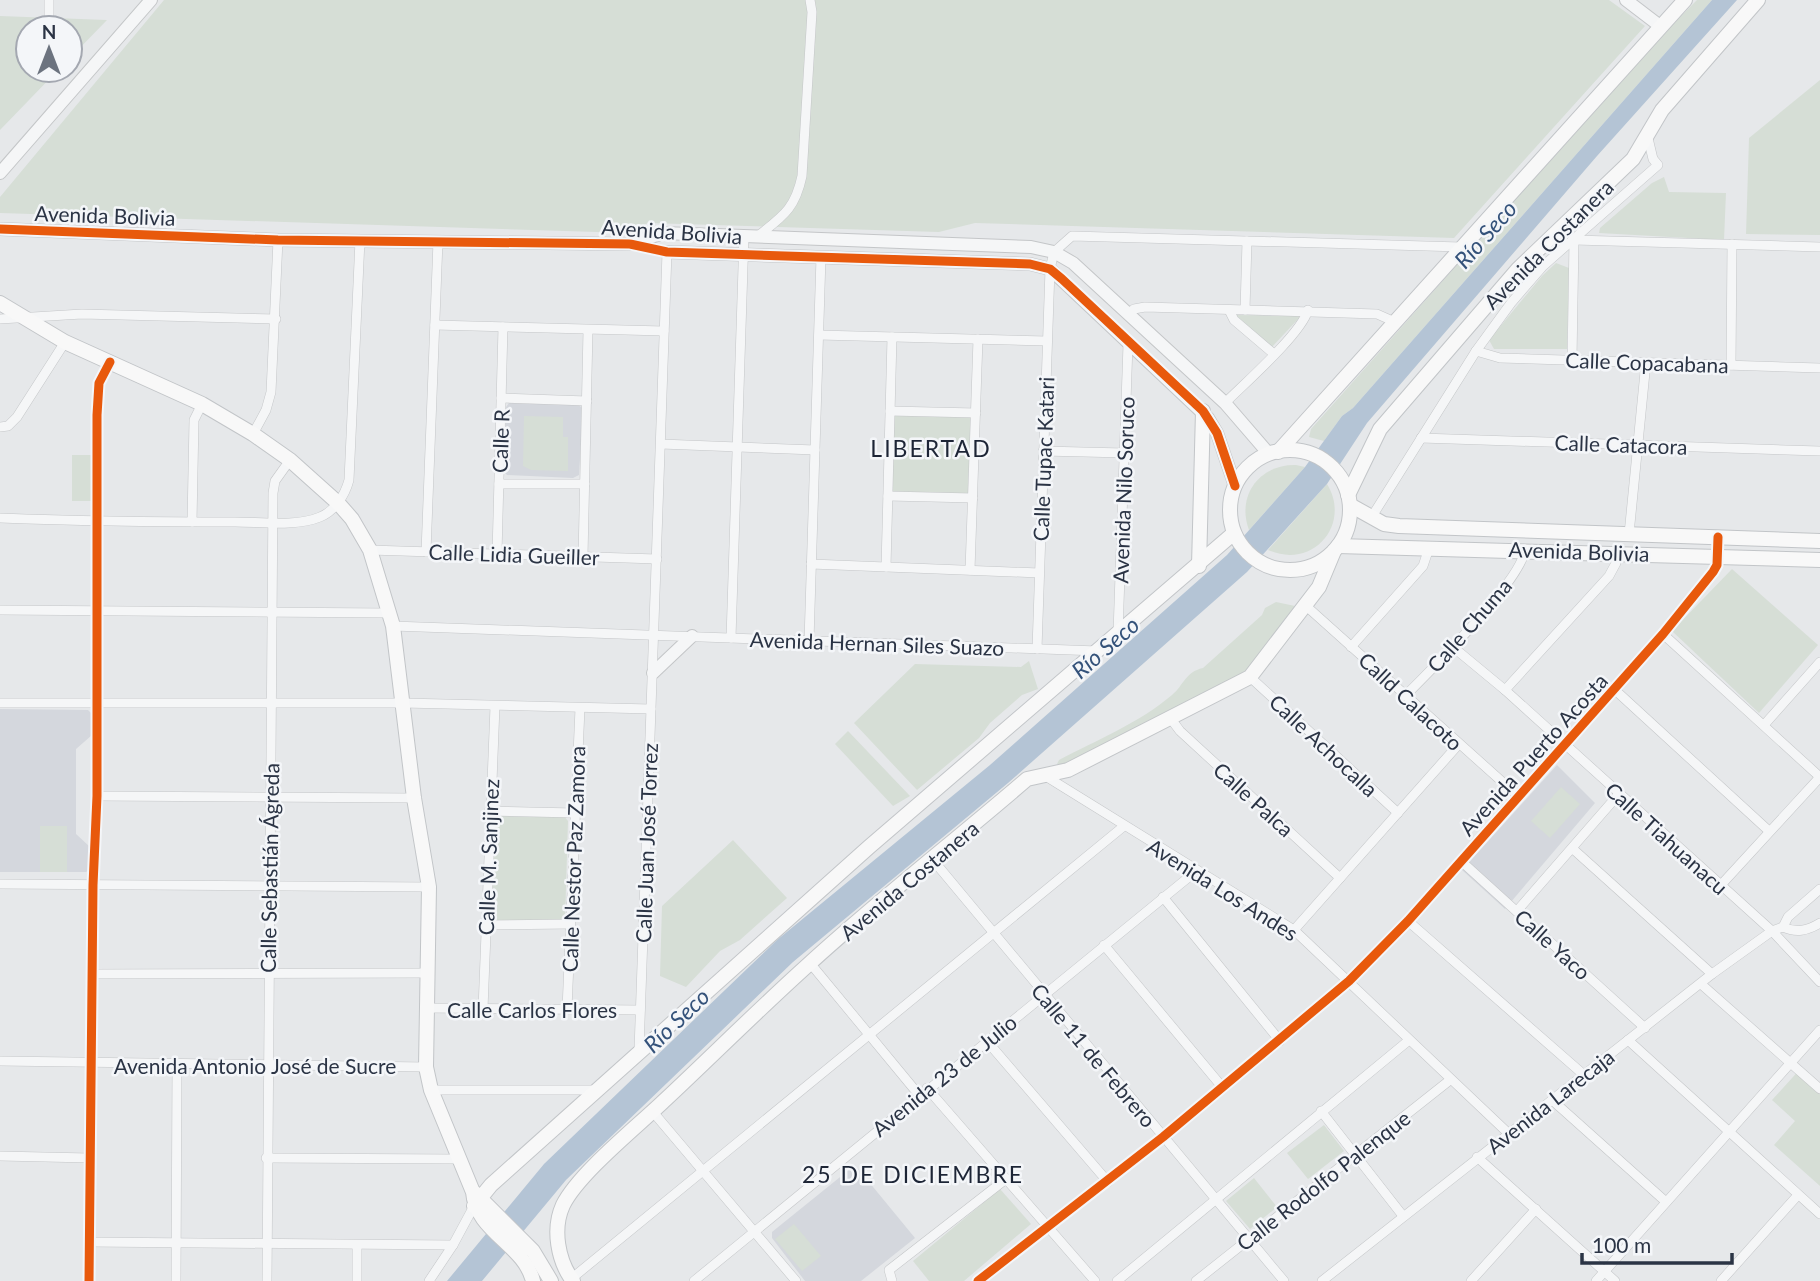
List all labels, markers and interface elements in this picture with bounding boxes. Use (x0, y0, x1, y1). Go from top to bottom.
north arrow (14, 14, 84, 84)
text: N (42, 20, 56, 43)
street label: Avenida Costanera (1478, 174, 1618, 314)
water label: Río Seco (1448, 194, 1522, 274)
street label: Avenida Bolivia (34, 200, 176, 230)
street label: Avenida Bolivia (601, 214, 743, 248)
street label: Calle Copacabana (1565, 347, 1729, 377)
street label: Calle Tupac Katari (1028, 376, 1058, 542)
street label: Avenida Nilo Soruco (1107, 396, 1139, 584)
street label: Calle R (486, 408, 514, 473)
street label: Calle Catacora (1554, 429, 1688, 459)
district label: LIBERTAD (870, 434, 992, 462)
street label: Avenida Bolivia (1508, 536, 1650, 566)
street label: Calle Lidia Gueiller (428, 539, 600, 569)
street label: Calle Chuma (1422, 573, 1516, 677)
water label: Río Seco (1065, 610, 1145, 684)
street label: Avenida Hernan Siles Suazo (749, 626, 1005, 660)
street label: Calld Calacoto (1354, 647, 1468, 755)
street label: Avenida Puerto Acosta (1454, 668, 1612, 840)
street label: Calle Achocalla (1265, 689, 1383, 801)
street label: Calle Juan José Torrez (630, 743, 662, 943)
street label: Calle Nestor Paz Zamora (557, 745, 589, 973)
street label: Calle Palca (1209, 757, 1299, 841)
street label: Calle Sebastián Ágreda (255, 763, 283, 973)
street label: Calle Tiahuanacu (1601, 777, 1733, 899)
street label: Calle M. Sanjinez (473, 778, 503, 936)
street label: Avenida Costanera (835, 815, 983, 945)
street label: Avenida Los Andes (1143, 833, 1303, 945)
street label: Calle Yaco (1510, 904, 1596, 984)
street label: Calle 11 de Febrero (1027, 978, 1161, 1132)
water label: Río Seco (637, 982, 715, 1058)
street label: Calle Carlos Flores (447, 997, 617, 1022)
street label: Avenida 23 de Julio (867, 1009, 1021, 1141)
street label: Avenida Larecaja (1481, 1043, 1619, 1159)
street label: Avenida Antonio José de Sucre (114, 1053, 396, 1078)
street label: Calle Rodolfo Palenque (1231, 1105, 1415, 1255)
district label: 25 DE DICIEMBRE (802, 1160, 1024, 1188)
scale bar (1582, 1222, 1732, 1266)
text: 100 m (1592, 1232, 1651, 1257)

